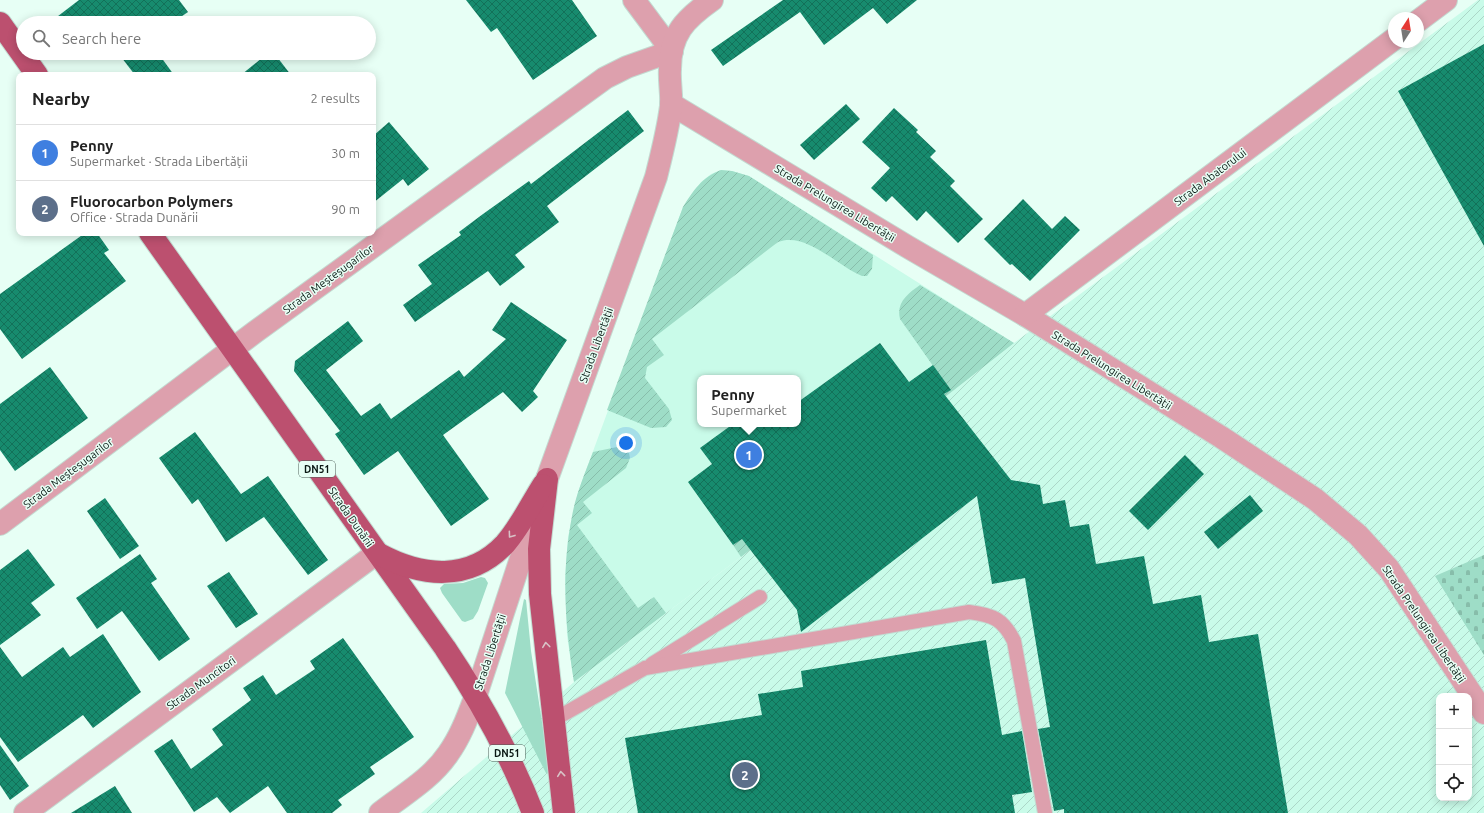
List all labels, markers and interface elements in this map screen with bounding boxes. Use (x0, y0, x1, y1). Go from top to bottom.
north arrow (1388, 12, 1424, 48)
search box (16, 16, 376, 60)
icon: search (30, 27, 52, 49)
text: Search here (62, 30, 141, 47)
text: Nearby (32, 89, 90, 108)
text: 2 results (310, 91, 360, 105)
text: Penny (70, 137, 113, 154)
text: 1 (41, 146, 49, 160)
text: 30 m (331, 146, 360, 160)
street label: Strada Abatorului (1172, 146, 1248, 208)
text: Supermarket · Strada Libertății (70, 154, 248, 168)
street label: Strada Prelungirea Libertății (772, 162, 898, 244)
text: Fluorocarbon Polymers (70, 193, 233, 210)
text: 2 (41, 202, 49, 216)
text: 90 m (331, 202, 360, 216)
text: Office · Strada Dunării (70, 210, 198, 224)
street label: Strada Meșteșugarilor (281, 242, 376, 316)
street label: Strada Libertății (577, 306, 615, 384)
street label: Strada Prelungirea Libertății (1050, 328, 1174, 412)
popup (697, 375, 801, 427)
text: Penny (711, 386, 755, 403)
text: Supermarket (711, 403, 787, 417)
your location (616, 433, 636, 453)
street label: Strada Meșteșugarilor (21, 435, 116, 510)
pin: 1 (736, 440, 762, 470)
road number: DN51 (299, 461, 335, 477)
street label: Strada Dunării (326, 485, 376, 549)
one-way arrow (509, 531, 516, 538)
street label: Strada Prelungirea Libertății (1380, 563, 1468, 685)
street label: Strada Libertății (472, 613, 508, 691)
one-way arrow (541, 642, 550, 648)
street label: Strada Muncitori (164, 654, 238, 712)
map controls (1436, 693, 1472, 801)
button: + (1436, 693, 1472, 729)
button: − (1436, 729, 1472, 765)
road number: DN51 (489, 745, 525, 761)
pin: 2 (732, 760, 758, 790)
button: locate (1436, 765, 1472, 801)
one-way arrow (557, 771, 566, 777)

